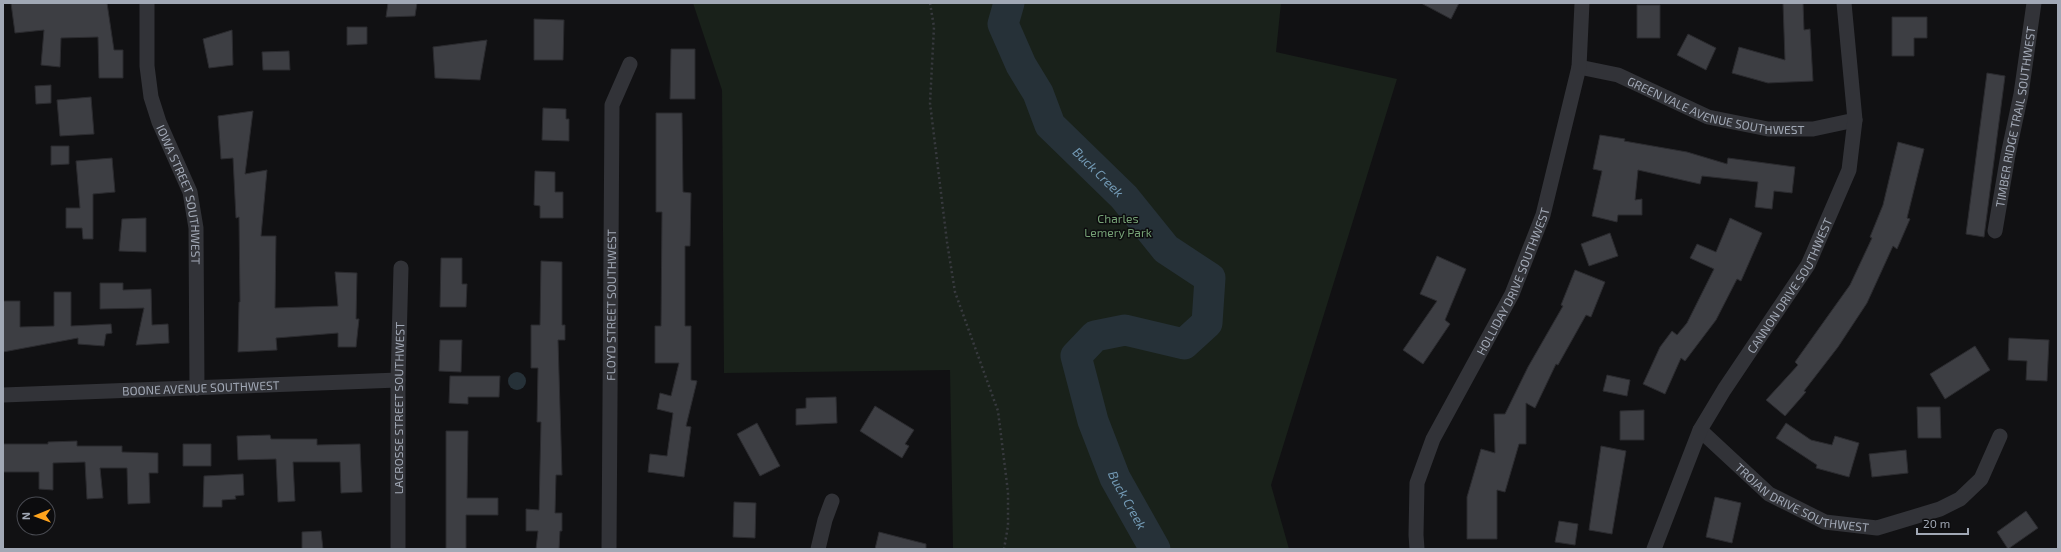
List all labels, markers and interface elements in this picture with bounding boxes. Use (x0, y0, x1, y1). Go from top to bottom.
street label: TIMBER RIDGE TRAIL SOUTHWEST (1992, 25, 2038, 208)
street label: GREEN VALE AVENUE SOUTHWEST (1625, 73, 1804, 136)
street label: IOWA STREET SOUTHWEST (154, 122, 203, 264)
water label: Buck Creek (1070, 144, 1127, 200)
street label: HOLLIDAY DRIVE SOUTHWEST (1473, 206, 1552, 357)
park label: Charles Lemery Park (1084, 211, 1152, 239)
street label: CANNON DRIVE SOUTHWEST (1744, 216, 1835, 356)
street label: FLOYD STREET SOUTHWEST (603, 229, 618, 381)
street label: LACROSSE STREET SOUTHWEST (391, 322, 407, 494)
street label: BOONE AVENUE SOUTHWEST (122, 377, 280, 397)
street label: TROJAN DRIVE SOUTHWEST (1733, 460, 1870, 534)
water label: Buck Creek (1105, 469, 1150, 532)
north arrow (16, 496, 56, 536)
scale bar (1917, 510, 1968, 536)
text: N (19, 512, 32, 520)
text: 20 m (1923, 516, 1950, 530)

